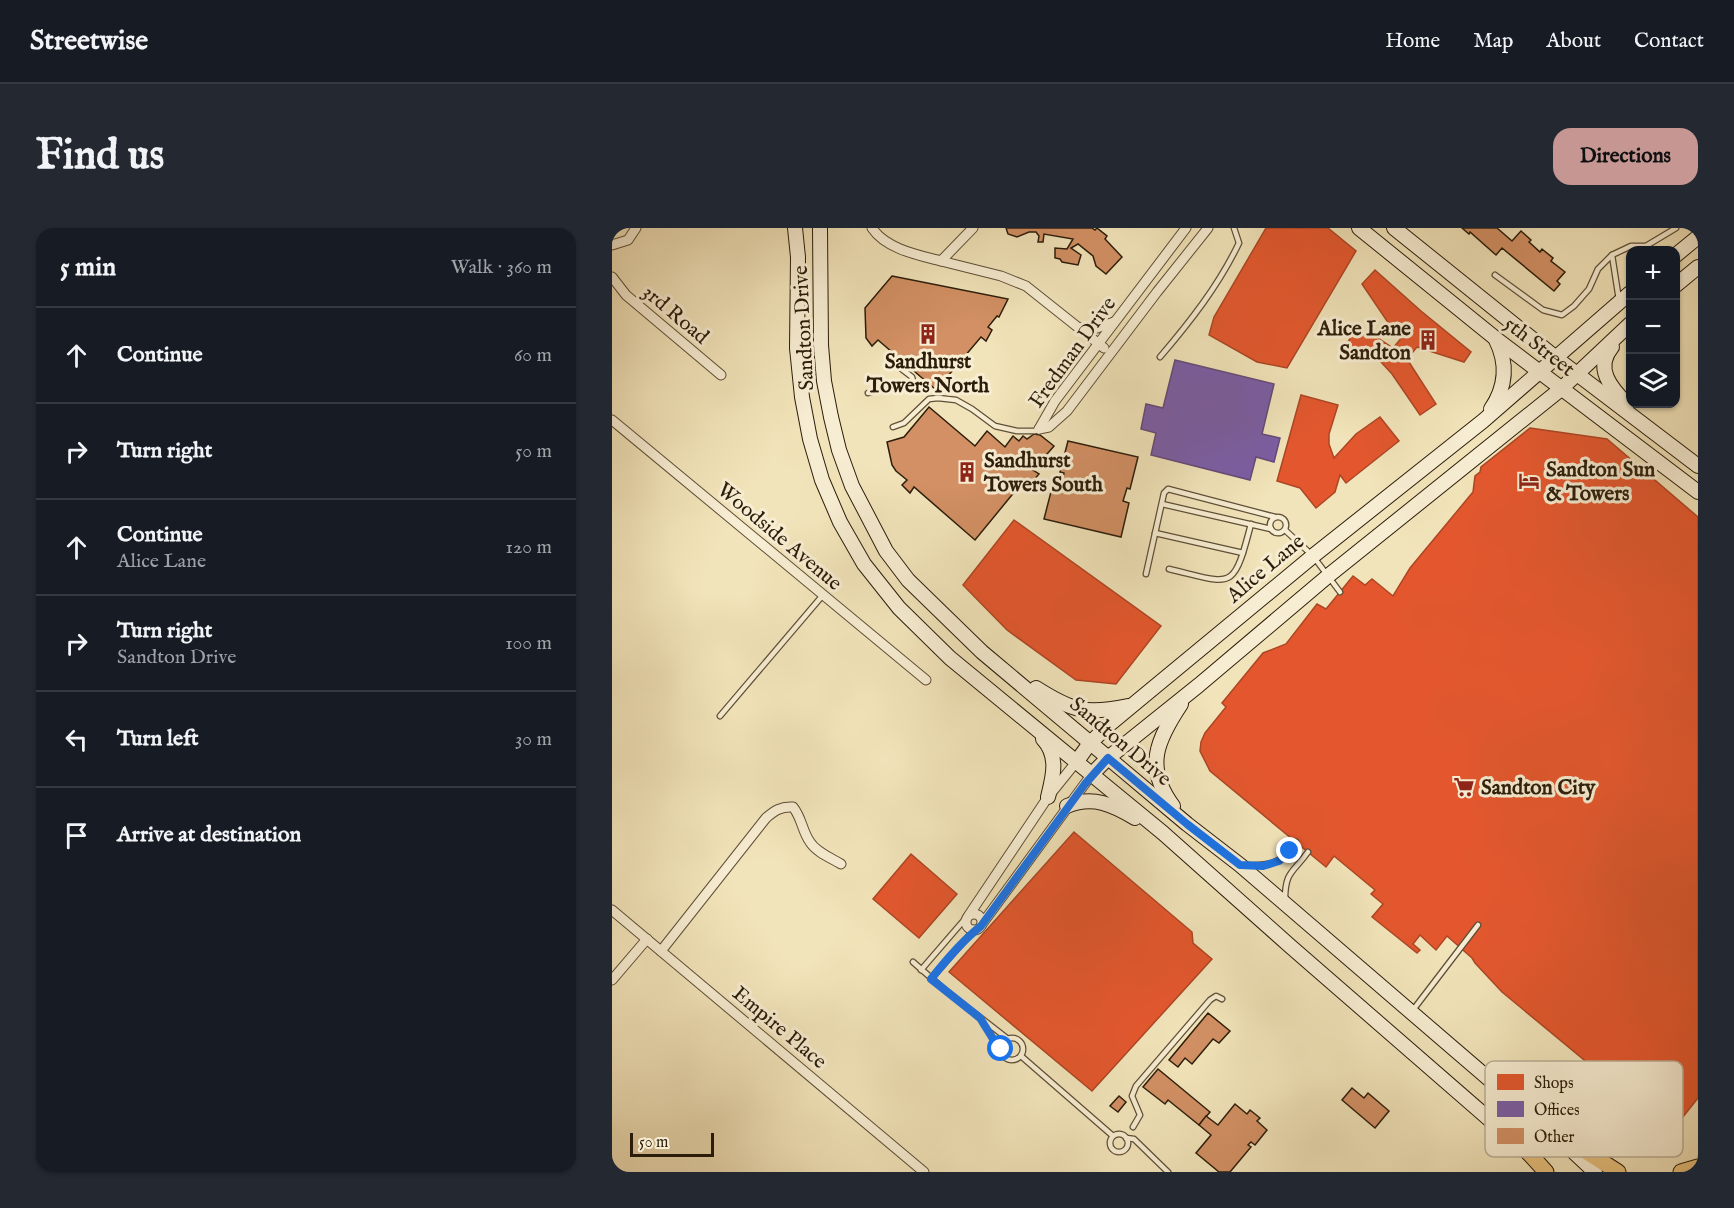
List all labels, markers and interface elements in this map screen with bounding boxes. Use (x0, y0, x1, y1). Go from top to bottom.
text: Streetwise (30, 24, 148, 59)
text: Home (1385, 28, 1440, 55)
text: Map (1473, 28, 1513, 55)
text: About (1546, 28, 1601, 55)
text: Contact (1634, 28, 1704, 55)
button: Directions (1553, 128, 1698, 185)
text: Find us (36, 130, 164, 183)
map controls (1626, 246, 1680, 408)
button: + (1626, 246, 1680, 300)
text: 5 min (60, 251, 116, 284)
text: Walk · 360 m (451, 255, 552, 280)
street label: Sandton Drive (788, 264, 821, 391)
street label: 3rd Road (636, 279, 715, 351)
street label: Fredman Drive (1024, 291, 1123, 414)
button: − (1626, 300, 1680, 354)
street label: 5th Street (1498, 311, 1580, 383)
place label: Alice Lane Sandton (1316, 316, 1411, 367)
building icon: Sandhurst Towers North (916, 322, 940, 346)
building icon: Alice Lane Sandton (1416, 328, 1440, 352)
icon: ahead (60, 339, 93, 372)
text: Continue (117, 341, 203, 369)
text: 60 m (514, 343, 552, 368)
place label: Sandhurst Towers North (866, 349, 990, 400)
button: layers (1626, 354, 1680, 408)
icon: right (60, 435, 93, 468)
text: Turn right (117, 437, 212, 465)
text: 50 m (515, 439, 552, 464)
place label: Sandhurst Towers South (983, 448, 1104, 499)
place label: Sandton Sun & Towers (1546, 457, 1655, 508)
building icon: Sandhurst Towers South (955, 460, 979, 484)
hotel icon: Sandton Sun & Towers (1517, 469, 1541, 493)
street label: Woodside Avenue (711, 477, 847, 598)
text: Continue (117, 521, 203, 549)
street label: Alice Lane (1221, 529, 1311, 610)
icon: ahead (60, 531, 93, 564)
text: 120 m (506, 535, 552, 560)
text: Alice Lane (117, 549, 206, 574)
text: Turn right (117, 617, 212, 645)
icon: right (60, 627, 93, 660)
text: 100 m (505, 631, 552, 656)
text: Sandton Drive (117, 645, 236, 670)
street label: Sandton Drive (1063, 692, 1177, 793)
icon: left (60, 723, 93, 756)
text: Turn left (117, 725, 199, 753)
text: 30 m (515, 727, 552, 752)
supermarket icon: Sandton City (1452, 775, 1476, 799)
place label: Sandton City (1481, 775, 1596, 802)
icon: arrive (60, 819, 93, 852)
text: Arrive at destination (117, 821, 301, 849)
route end (1276, 837, 1302, 863)
street label: Empire Place (726, 981, 832, 1076)
route start (987, 1035, 1013, 1061)
legend (1485, 1061, 1683, 1157)
text: Shops (1534, 1074, 1574, 1094)
text: Offices (1534, 1101, 1580, 1121)
text: Other (1534, 1128, 1575, 1148)
scale bar (630, 1130, 714, 1158)
text: 50 m (639, 1133, 668, 1153)

